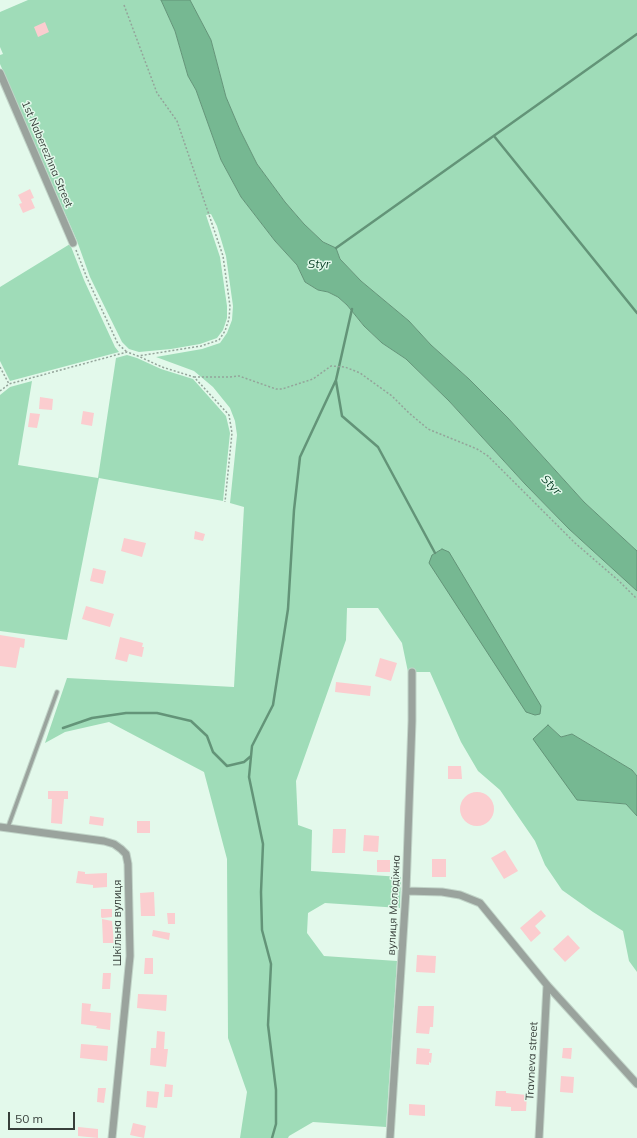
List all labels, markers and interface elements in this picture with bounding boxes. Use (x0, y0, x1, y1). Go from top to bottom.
street label: 1st Naberezhna Street (19, 99, 75, 209)
water label: Styr (308, 257, 330, 271)
water label: Styr (538, 472, 564, 498)
street label: вулиця Молодіжна (385, 854, 403, 956)
street label: Шкільна вулиця (111, 880, 125, 966)
street label: Travneva street (523, 1021, 541, 1101)
scale bar (10, 1104, 77, 1130)
text: 50 m (15, 1111, 43, 1126)

